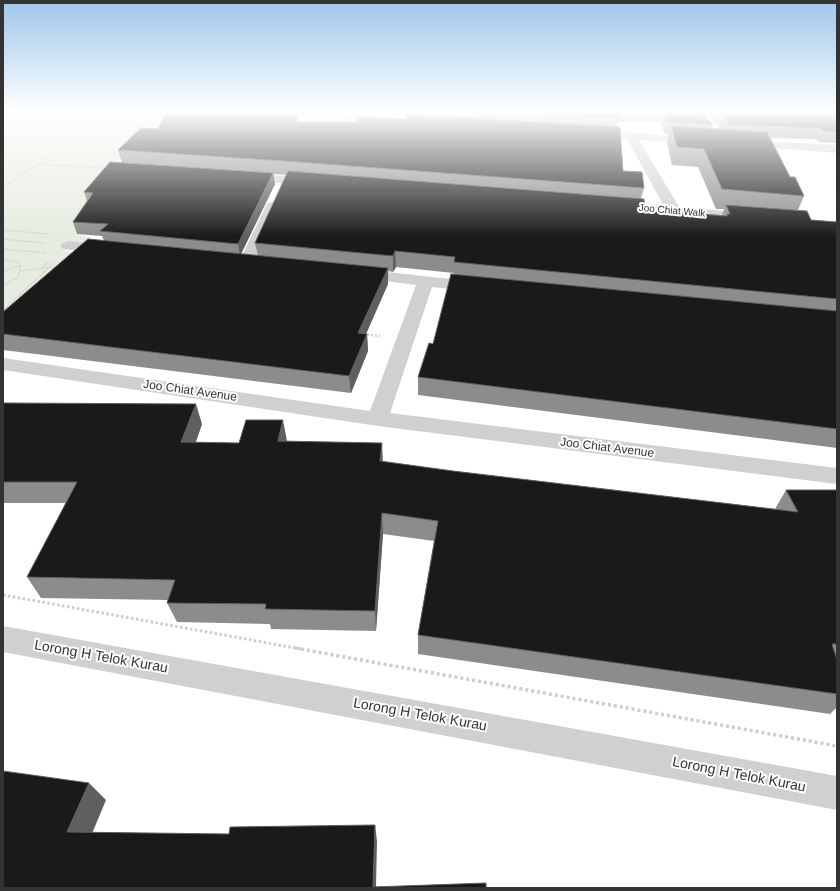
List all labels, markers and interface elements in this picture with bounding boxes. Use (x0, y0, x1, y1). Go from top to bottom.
street label: Joo Chiat Walk (638, 202, 706, 220)
street label: Joo Chiat Avenue (142, 377, 238, 405)
street label: Joo Chiat Avenue (559, 435, 655, 461)
street label: Lorong H Telok Kurau (33, 637, 169, 677)
street label: Lorong H Telok Kurau (352, 695, 488, 735)
street label: Lorong H Telok Kurau (671, 754, 807, 796)

